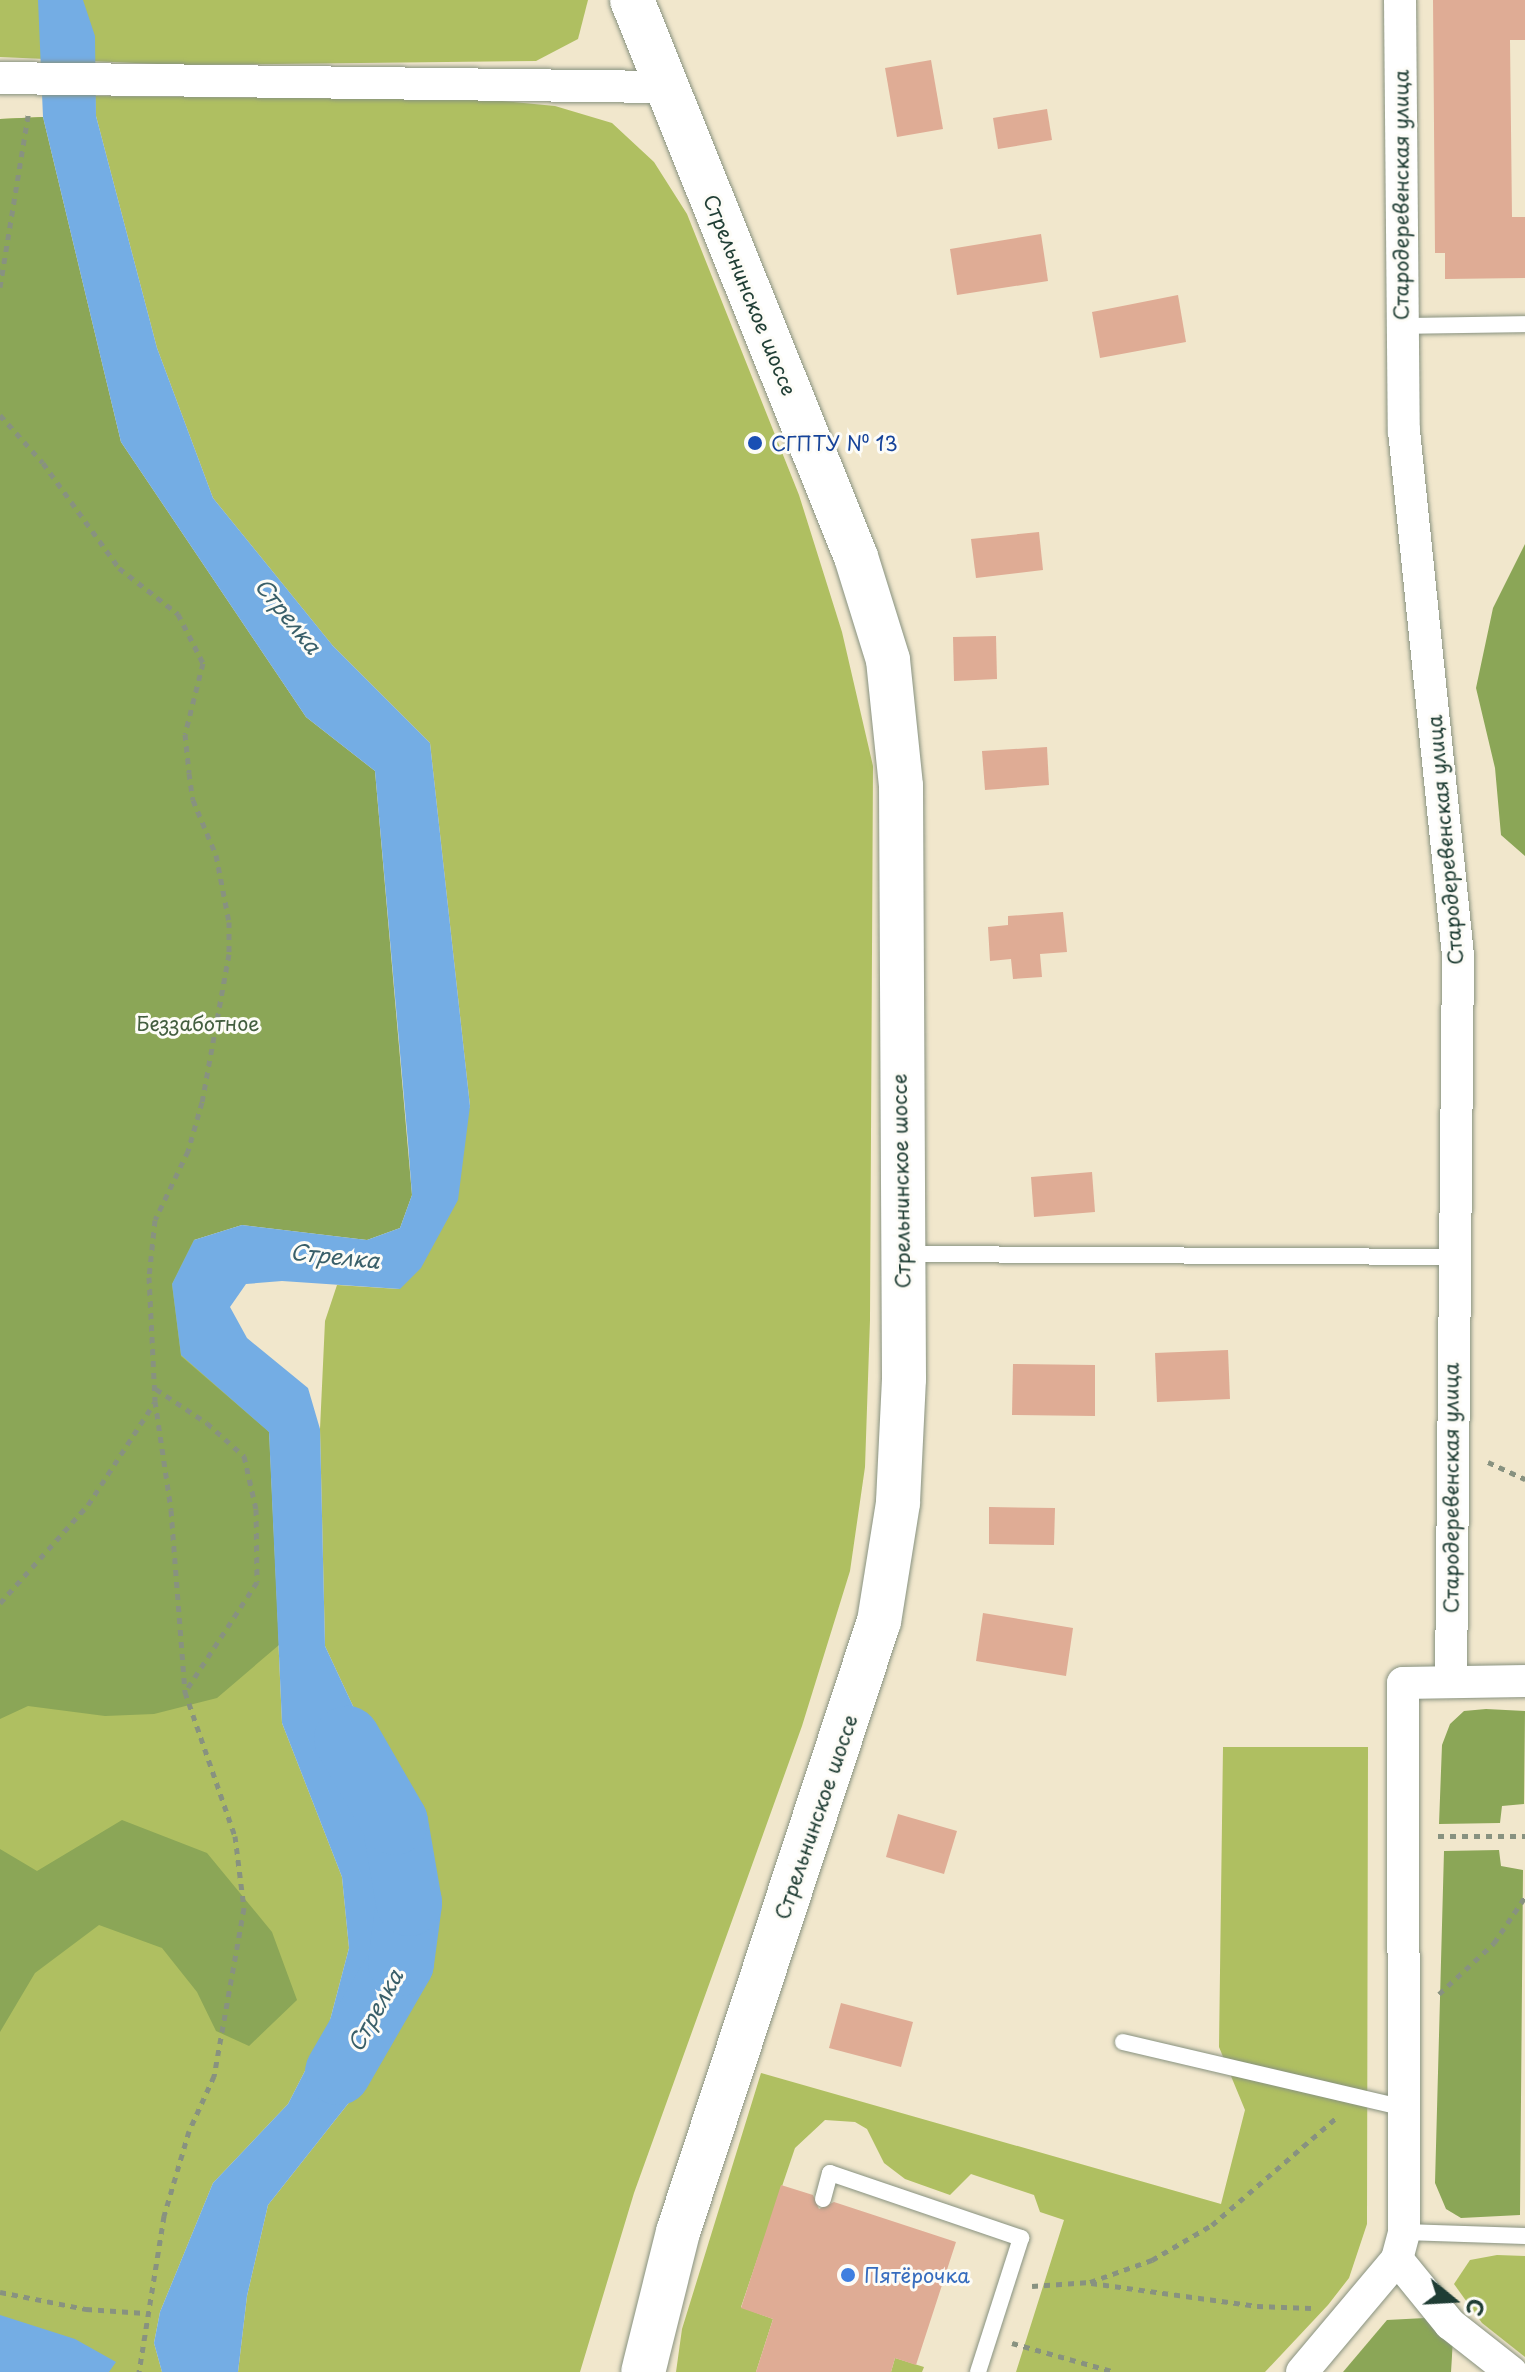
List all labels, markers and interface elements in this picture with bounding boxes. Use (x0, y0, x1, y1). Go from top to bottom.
street label: Стародеревенская улица (1389, 69, 1413, 321)
street label: Стрельнинское шоссе (699, 191, 801, 399)
place label: СГПТУ N⁰ 13 (771, 431, 897, 455)
marker: СГПТУ N⁰ 13 (746, 434, 764, 452)
water label: Стрелка (251, 572, 327, 658)
street label: Стародеревенская улица (1422, 714, 1468, 966)
park label: Беззаботное (136, 1011, 260, 1035)
street label: Стрельнинское шоссе (887, 1073, 915, 1289)
water label: Стрелка (289, 1237, 381, 1273)
street label: Стародеревенская улица (1439, 1362, 1463, 1614)
street label: Стрельнинское шоссе (770, 1711, 862, 1923)
water label: Стрелка (341, 1964, 407, 2056)
north arrow (1413, 2260, 1493, 2340)
place label: Пятёрочка (864, 2263, 970, 2287)
marker: Пятёрочка (839, 2266, 857, 2284)
text: С (1458, 2295, 1495, 2321)

